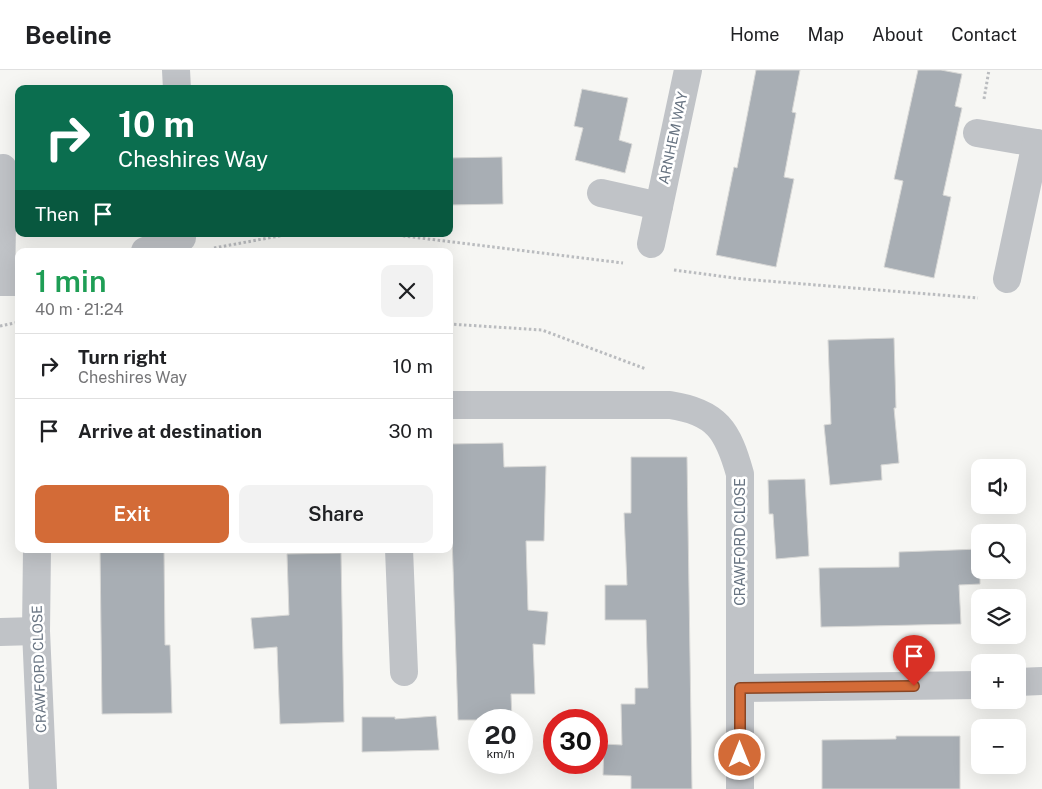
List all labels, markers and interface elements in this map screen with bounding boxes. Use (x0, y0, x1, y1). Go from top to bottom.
text: Beeline (25, 21, 112, 49)
text: Home (730, 24, 780, 45)
text: Map (808, 24, 844, 45)
text: About (872, 24, 923, 45)
text: Contact (951, 24, 1017, 45)
street label: ARNHEM WAY (655, 90, 691, 186)
text: 10 m (118, 104, 195, 145)
icon: right (35, 105, 100, 170)
text: Cheshires Way (118, 146, 268, 172)
icon: arrive (89, 200, 117, 228)
text: Then (35, 203, 79, 225)
text: 1 min (35, 263, 106, 299)
button: close (381, 265, 433, 317)
text: 40 m · 21:24 (35, 300, 124, 319)
text: Turn right (78, 346, 167, 368)
icon: right (35, 352, 63, 380)
text: 10 m (393, 355, 433, 377)
text: Cheshires Way (78, 368, 187, 387)
icon: arrive (35, 417, 63, 445)
text: Arrive at destination (78, 420, 262, 442)
text: 30 m (388, 420, 433, 442)
map controls (971, 459, 1026, 774)
button: sound (971, 459, 1026, 514)
street label: CRAWFORD CLOSE (732, 478, 748, 606)
button: Exit (35, 485, 229, 543)
button: Share (239, 485, 433, 543)
button: search (971, 524, 1026, 579)
button: layers (971, 589, 1026, 644)
street label: CRAWFORD CLOSE (29, 605, 49, 733)
pin (893, 635, 935, 686)
icon: arrive (900, 642, 928, 670)
button: + (971, 654, 1026, 709)
speed limit sign: 30 (543, 709, 608, 774)
button: − (971, 719, 1026, 774)
text: 20 (485, 720, 517, 750)
position arrow (713, 728, 765, 780)
text: km/h (486, 747, 515, 761)

